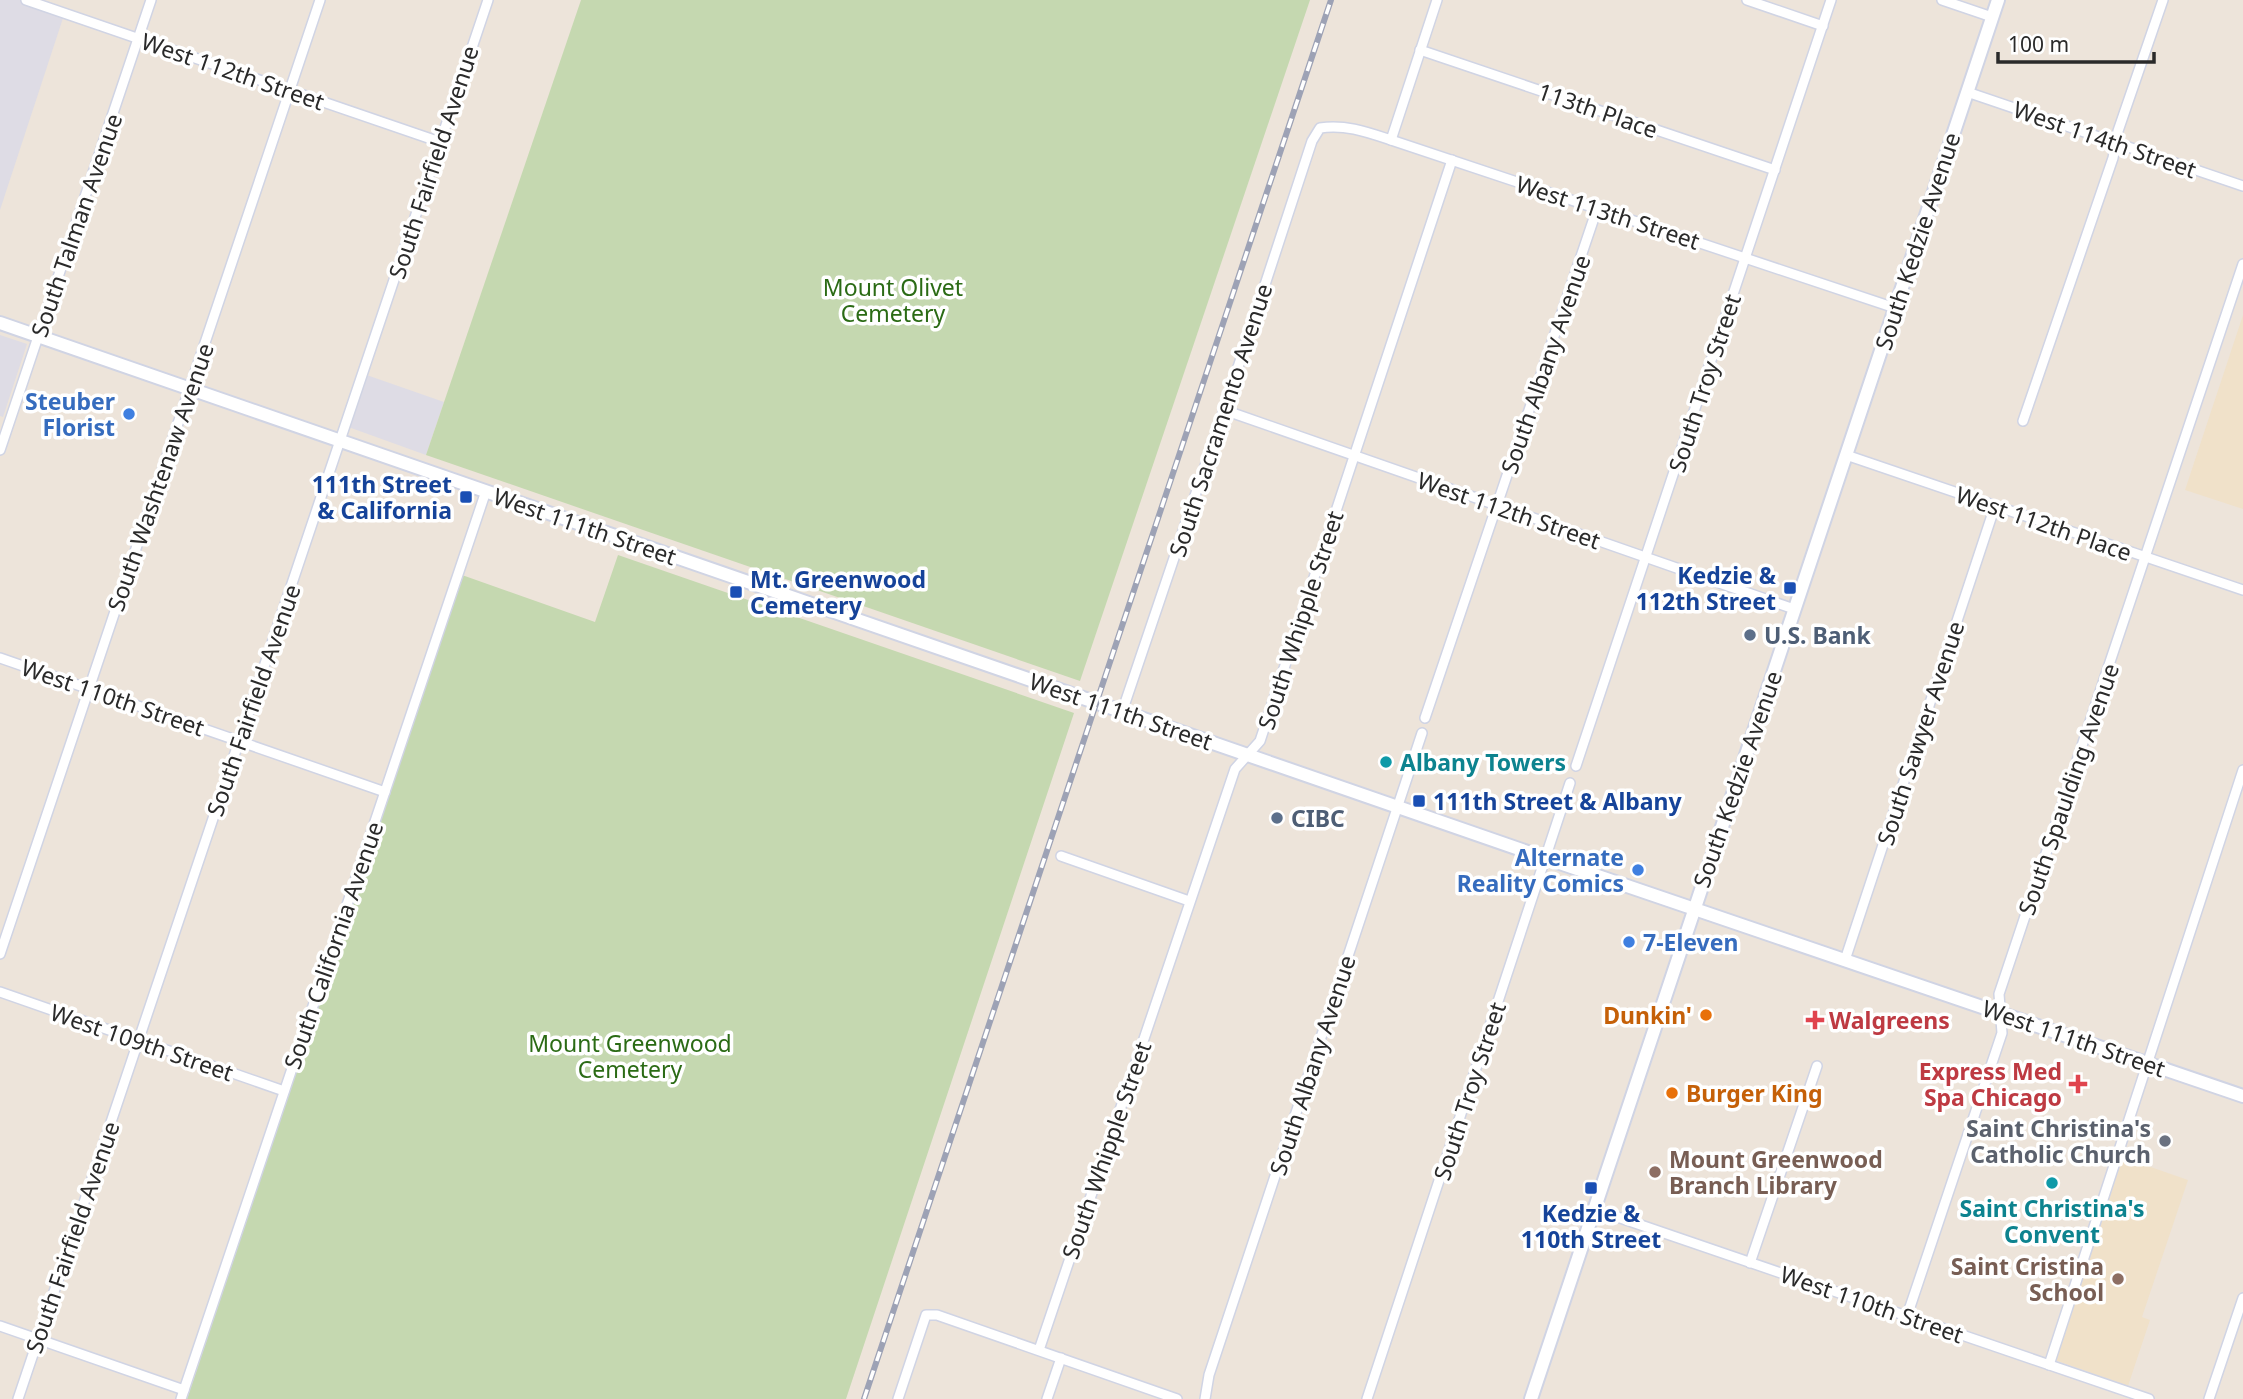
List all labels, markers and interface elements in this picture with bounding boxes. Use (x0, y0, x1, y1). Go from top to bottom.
scale bar (1998, 21, 2154, 65)
street label: West 112th Street (137, 25, 329, 117)
text: 100 m (2008, 30, 2069, 58)
street label: South Fairfield Avenue (380, 41, 486, 283)
street label: 113th Place (1534, 75, 1662, 145)
street label: West 114th Street (2009, 93, 2201, 185)
street label: South Talman Avenue (23, 109, 129, 341)
street label: South Kedzie Avenue (1867, 128, 1967, 354)
street label: West 113th Street (1512, 167, 1704, 257)
street label: South Albany Avenue (1492, 250, 1598, 478)
park label: Mount Olivet Cemetery (823, 271, 963, 329)
street label: South Sacramento Avenue (1161, 279, 1279, 561)
street label: South Troy Street (1660, 290, 1748, 476)
street label: South Washtenaw Avenue (99, 339, 221, 615)
place label: Steuber Florist (25, 385, 115, 443)
marker: Steuber Florist (121, 406, 137, 422)
street label: West 112th Street (1413, 464, 1605, 556)
place label: 111th Street & California (312, 468, 452, 526)
street label: West 112th Place (1952, 478, 2136, 568)
street label: West 111th Street (489, 480, 681, 572)
marker: 111th Street & California (458, 489, 474, 505)
street label: South Whipple Street (1250, 507, 1350, 733)
place label: Kedzie & 112th Street (1636, 559, 1777, 617)
place label: Mt. Greenwood Cemetery (750, 563, 926, 621)
street label: South Fairfield Avenue (198, 580, 308, 820)
marker: Kedzie & 112th Street (1782, 580, 1798, 596)
marker: Mt. Greenwood Cemetery (728, 584, 744, 600)
street label: South Sawyer Avenue (1869, 617, 1971, 849)
place label: U.S. Bank (1764, 619, 1872, 651)
marker: U.S. Bank (1742, 627, 1758, 643)
street label: West 110th Street (17, 651, 209, 743)
street label: South Spaulding Avenue (2010, 659, 2126, 919)
street label: West 111th Street (1025, 665, 1217, 757)
street label: South Kedzie Avenue (1685, 666, 1789, 892)
place label: Albany Towers (1400, 746, 1566, 778)
marker: Albany Towers (1378, 754, 1394, 770)
place label: 111th Street & Albany (1433, 785, 1683, 817)
marker: 111th Street & Albany (1411, 793, 1427, 809)
place label: CIBC (1291, 802, 1345, 834)
marker: CIBC (1269, 810, 1285, 826)
street label: South California Avenue (276, 817, 390, 1073)
place label: Alternate Reality Comics (1457, 841, 1624, 899)
marker: Alternate Reality Comics (1630, 862, 1646, 878)
place label: 7-Eleven (1643, 926, 1738, 958)
marker: 7-Eleven (1621, 934, 1637, 950)
street label: South Albany Avenue (1261, 951, 1363, 1179)
street label: West 111th Street (1978, 992, 2170, 1084)
street label: West 109th Street (46, 996, 238, 1088)
street label: South Troy Street (1425, 998, 1513, 1184)
place label: Dunkin' (1603, 999, 1692, 1031)
place label: Walgreens (1829, 1004, 1950, 1036)
marker: Dunkin' (1698, 1007, 1714, 1023)
marker: Walgreens (1807, 1012, 1823, 1028)
park label: Mount Greenwood Cemetery (528, 1027, 732, 1085)
street label: South Whipple Street (1054, 1037, 1158, 1263)
place label: Express Med Spa Chicago (1919, 1055, 2062, 1113)
marker: Express Med Spa Chicago (2068, 1074, 2088, 1094)
place label: Burger King (1686, 1077, 1822, 1109)
marker: Burger King (1664, 1085, 1680, 1101)
place label: Saint Christina's Catholic Church (1966, 1112, 2151, 1170)
street label: South Fairfield Avenue (17, 1117, 127, 1357)
marker: Saint Christina's Catholic Church (2157, 1133, 2173, 1149)
place label: Mount Greenwood Branch Library (1669, 1143, 1883, 1201)
marker: Mount Greenwood Branch Library (1647, 1164, 1663, 1180)
marker: Saint Christina's Convent (2044, 1175, 2060, 1191)
marker: Kedzie & 110th Street (1583, 1180, 1599, 1196)
place label: Saint Christina's Convent (1960, 1192, 2145, 1250)
place label: Kedzie & 110th Street (1521, 1197, 1661, 1255)
place label: Saint Cristina School (1951, 1250, 2104, 1308)
street label: West 110th Street (1776, 1258, 1968, 1350)
marker: Saint Cristina School (2110, 1271, 2126, 1287)

